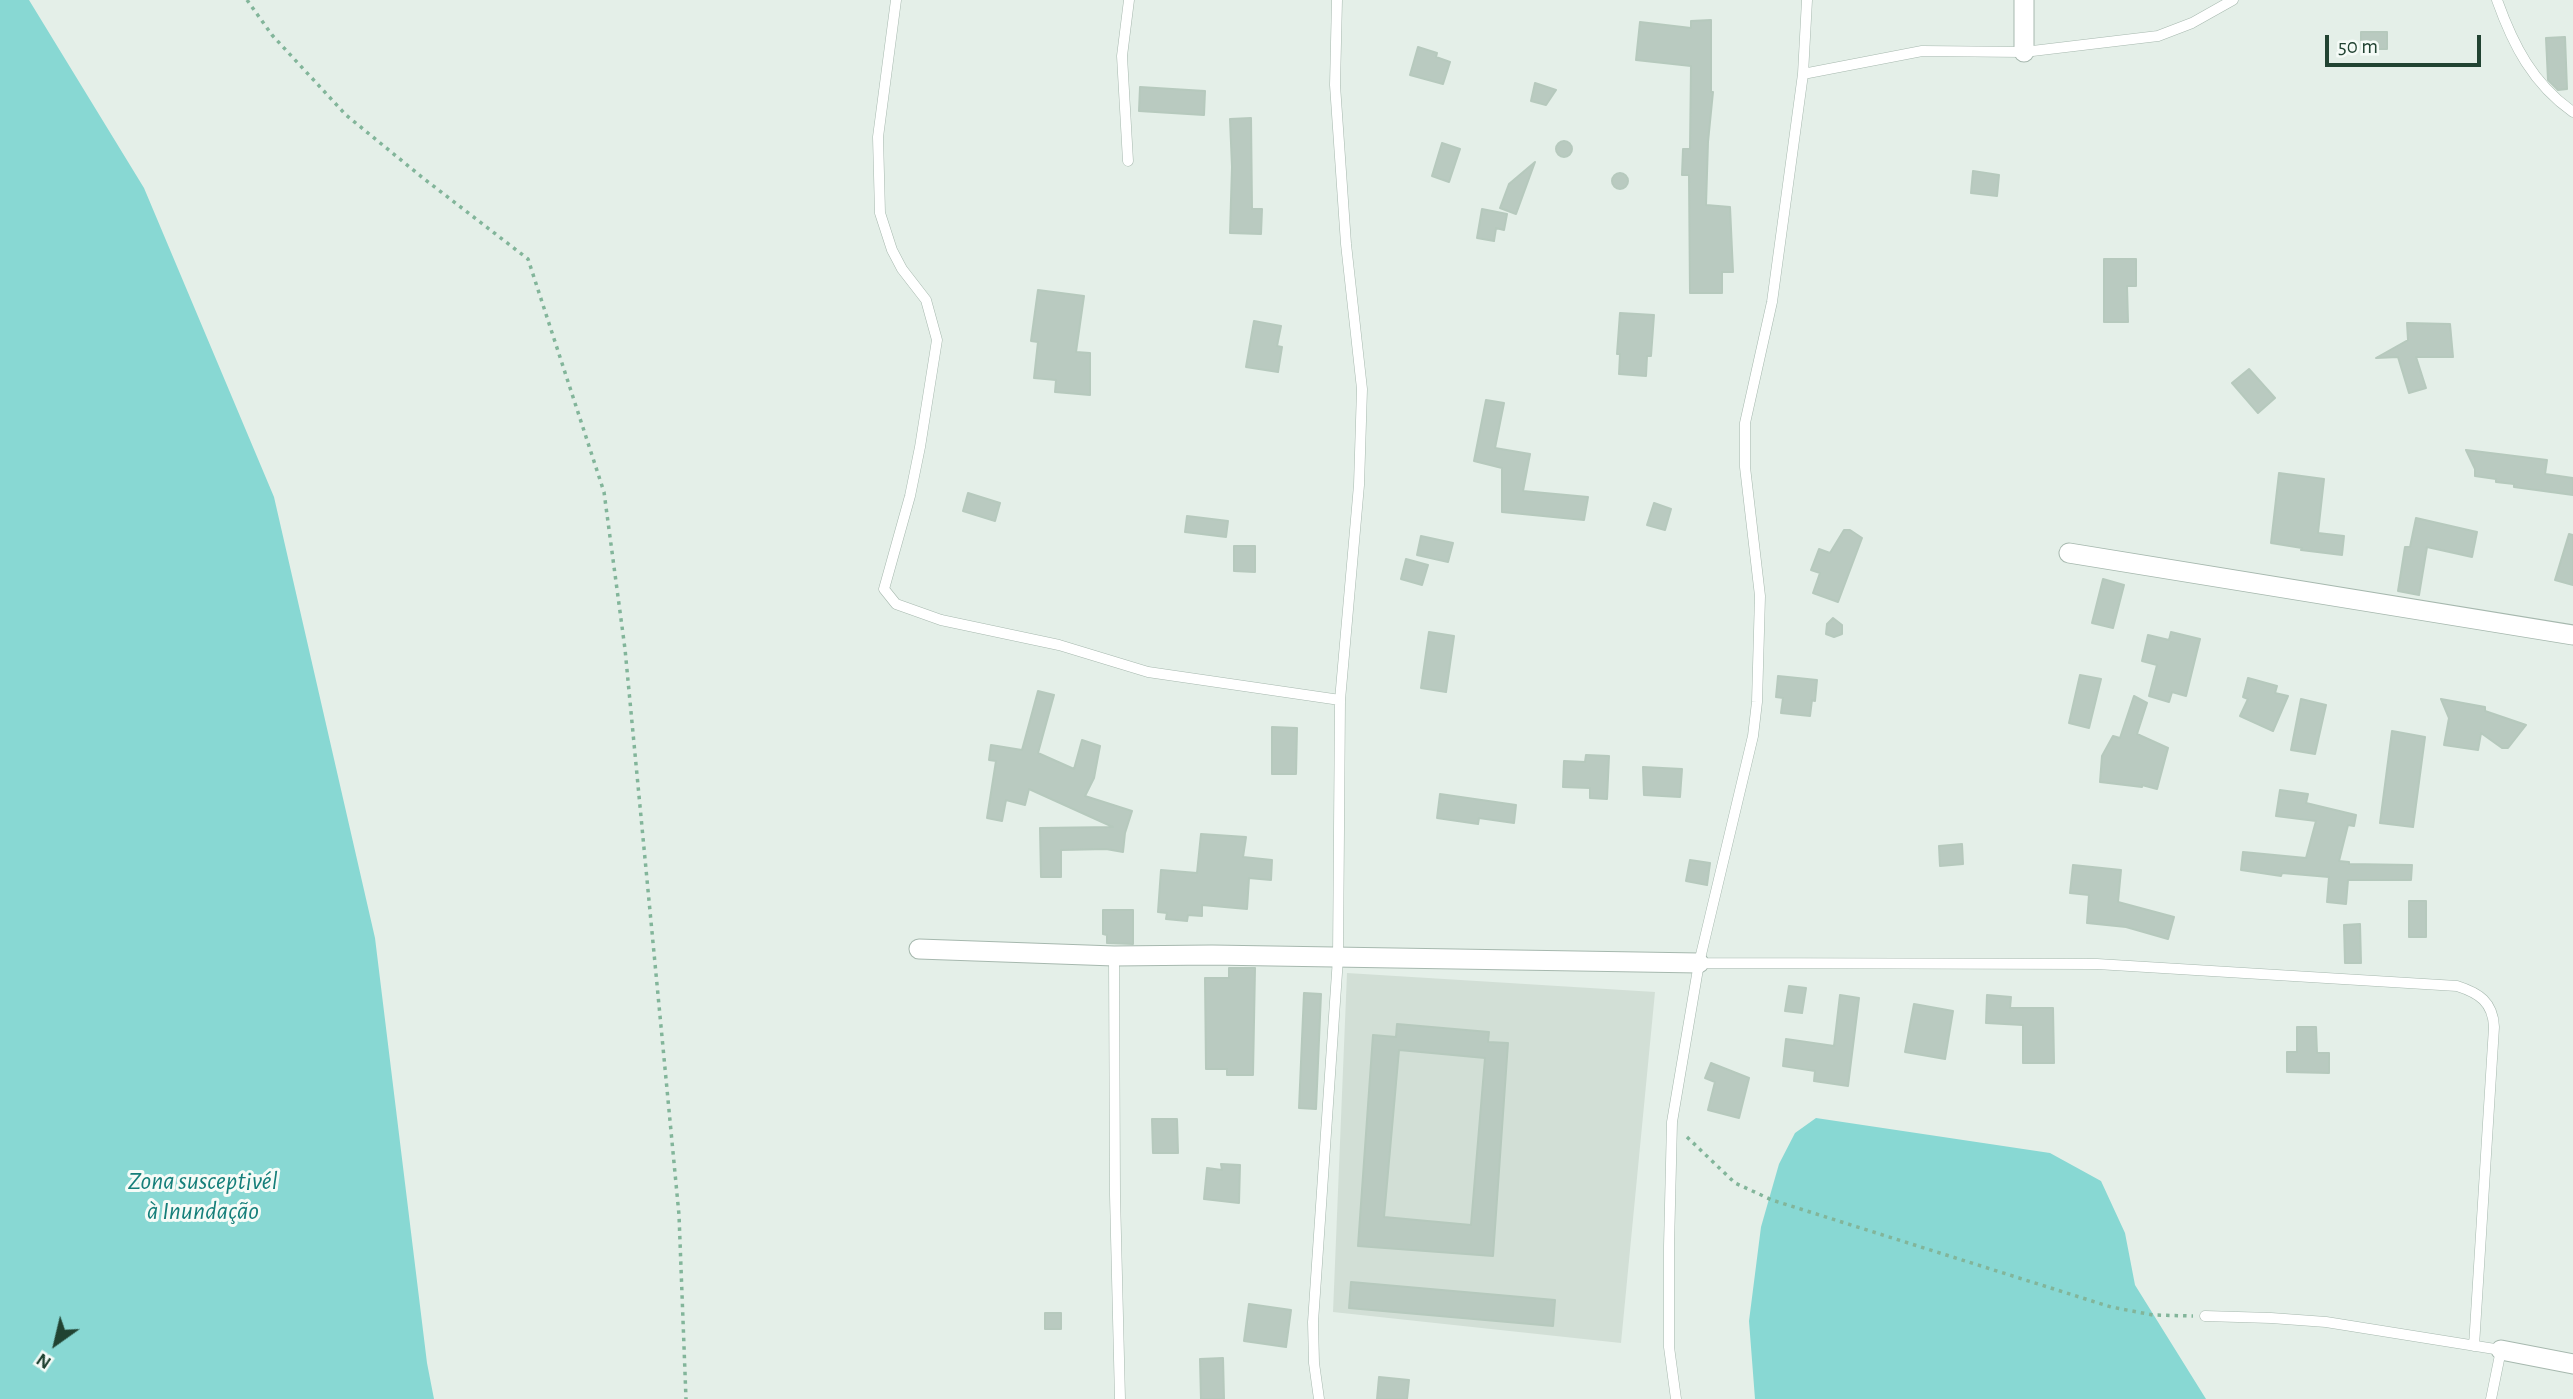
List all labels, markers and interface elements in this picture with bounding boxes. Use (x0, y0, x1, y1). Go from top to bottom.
scale bar (2328, 21, 2484, 65)
text: 50 m (2338, 36, 2378, 57)
water label: Zona susceptivél à Inundação (128, 1165, 278, 1226)
north arrow (21, 1308, 91, 1378)
text: N (33, 1349, 55, 1372)

